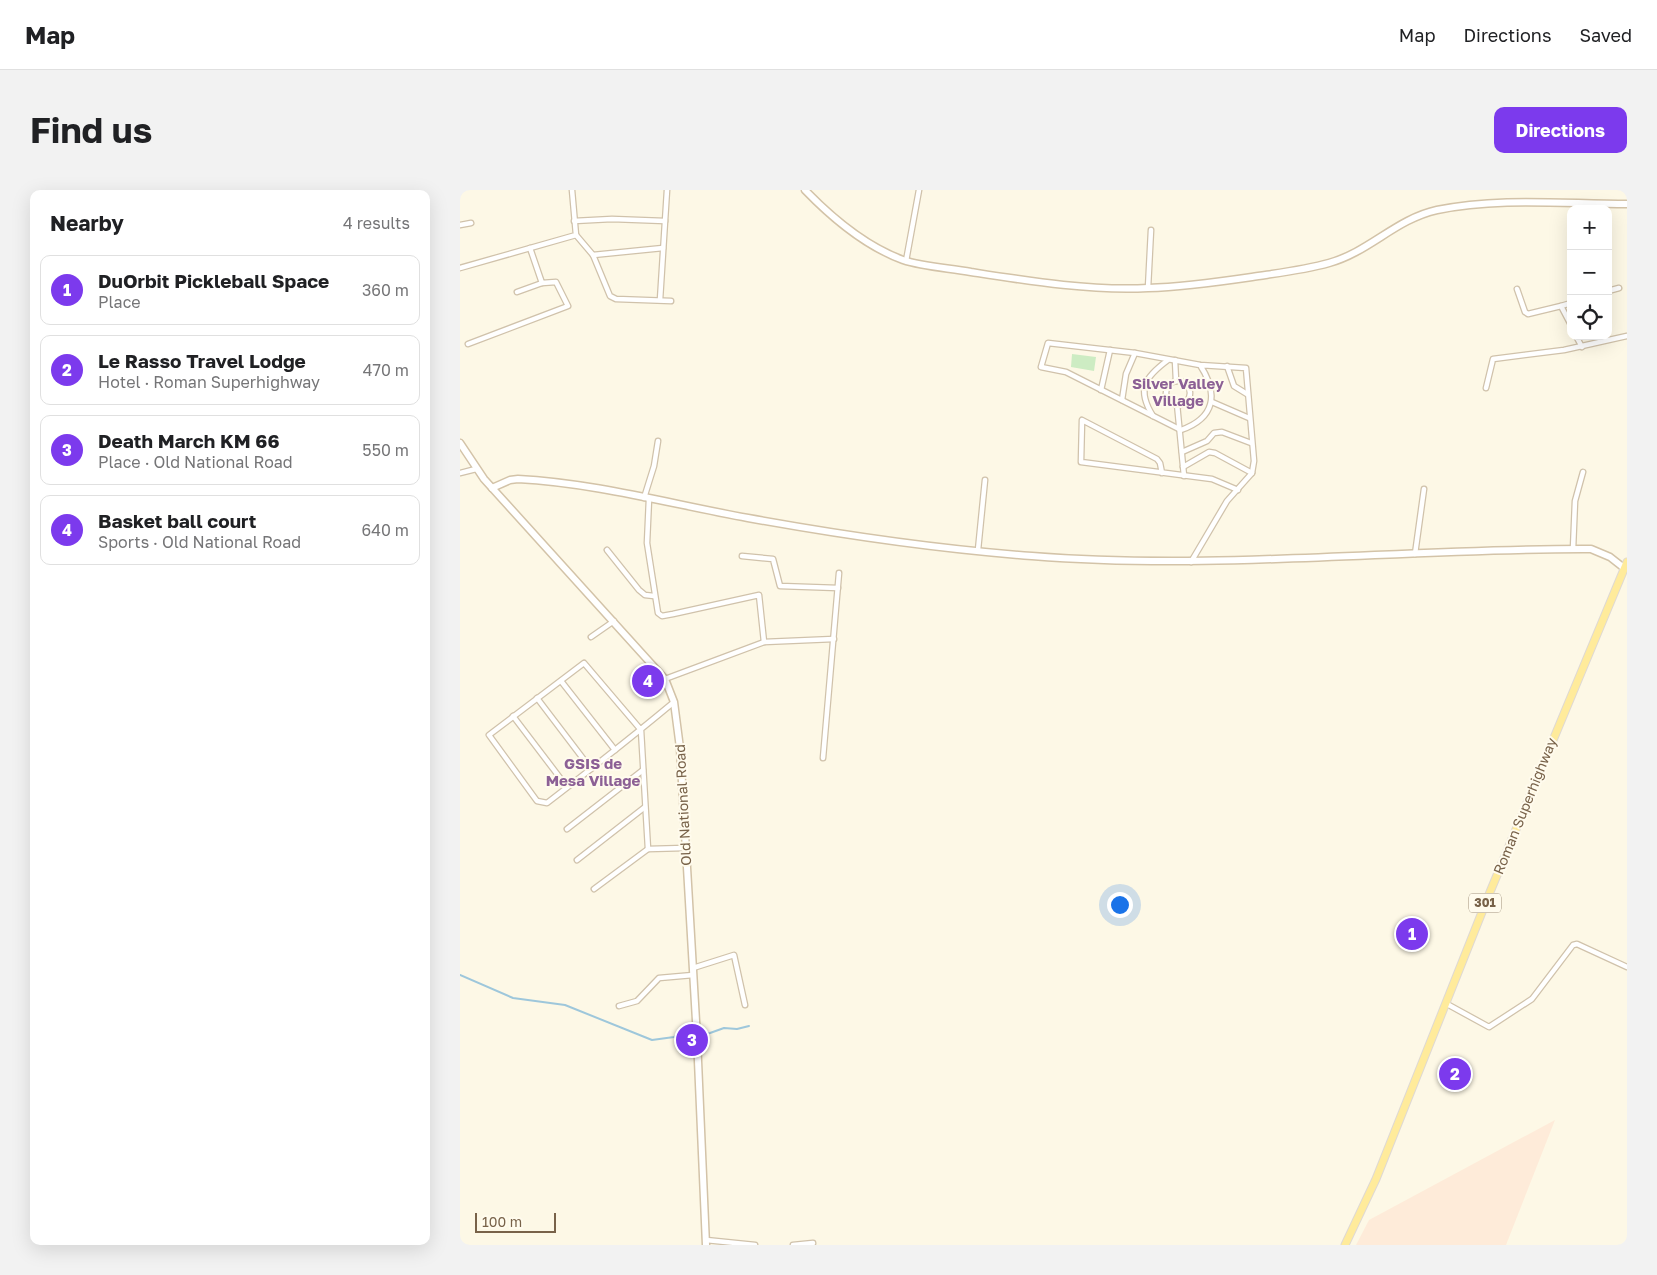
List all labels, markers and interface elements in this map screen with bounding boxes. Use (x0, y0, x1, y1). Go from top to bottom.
text: Map (25, 20, 75, 49)
text: Map (1399, 24, 1435, 46)
text: Directions (1463, 24, 1551, 46)
text: Saved (1579, 24, 1632, 46)
button: Directions (1494, 107, 1627, 153)
text: Find us (30, 109, 152, 151)
map controls (1567, 205, 1612, 340)
button: + (1567, 205, 1612, 250)
text: Nearby (50, 210, 124, 236)
text: 4 results (343, 213, 410, 233)
button: − (1567, 250, 1612, 295)
text: DuOrbit Pickleball Space (98, 269, 329, 292)
text: 1 (63, 280, 71, 300)
text: 360 m (362, 280, 409, 300)
text: Place (98, 292, 141, 312)
button: locate (1567, 295, 1612, 340)
text: Le Rasso Travel Lodge (98, 349, 306, 372)
text: 2 (62, 360, 72, 380)
text: 470 m (363, 360, 409, 380)
text: Hotel · Roman Superhighway (98, 372, 320, 392)
district label: Silver Valley Village (1132, 374, 1224, 409)
text: Death March KM 66 (98, 429, 279, 452)
text: 3 (62, 440, 72, 460)
text: 550 m (362, 440, 409, 460)
text: Place · Old National Road (98, 452, 293, 472)
text: Basket ball court (98, 509, 256, 532)
text: 4 (62, 520, 72, 540)
text: 640 m (361, 520, 409, 540)
text: Sports · Old National Road (98, 532, 301, 552)
pin: 4 (632, 662, 664, 700)
street label: Roman Superhighway (1489, 735, 1560, 877)
street label: Old National Road (671, 744, 694, 866)
district label: GSIS de Mesa Village (546, 754, 640, 789)
your location (1107, 892, 1133, 918)
road number: 301 (1469, 894, 1501, 912)
pin: 1 (1396, 915, 1428, 953)
pin: 3 (676, 1021, 708, 1059)
pin: 2 (1439, 1055, 1471, 1093)
scale bar (475, 1210, 556, 1233)
text: 100 m (482, 1213, 522, 1230)

